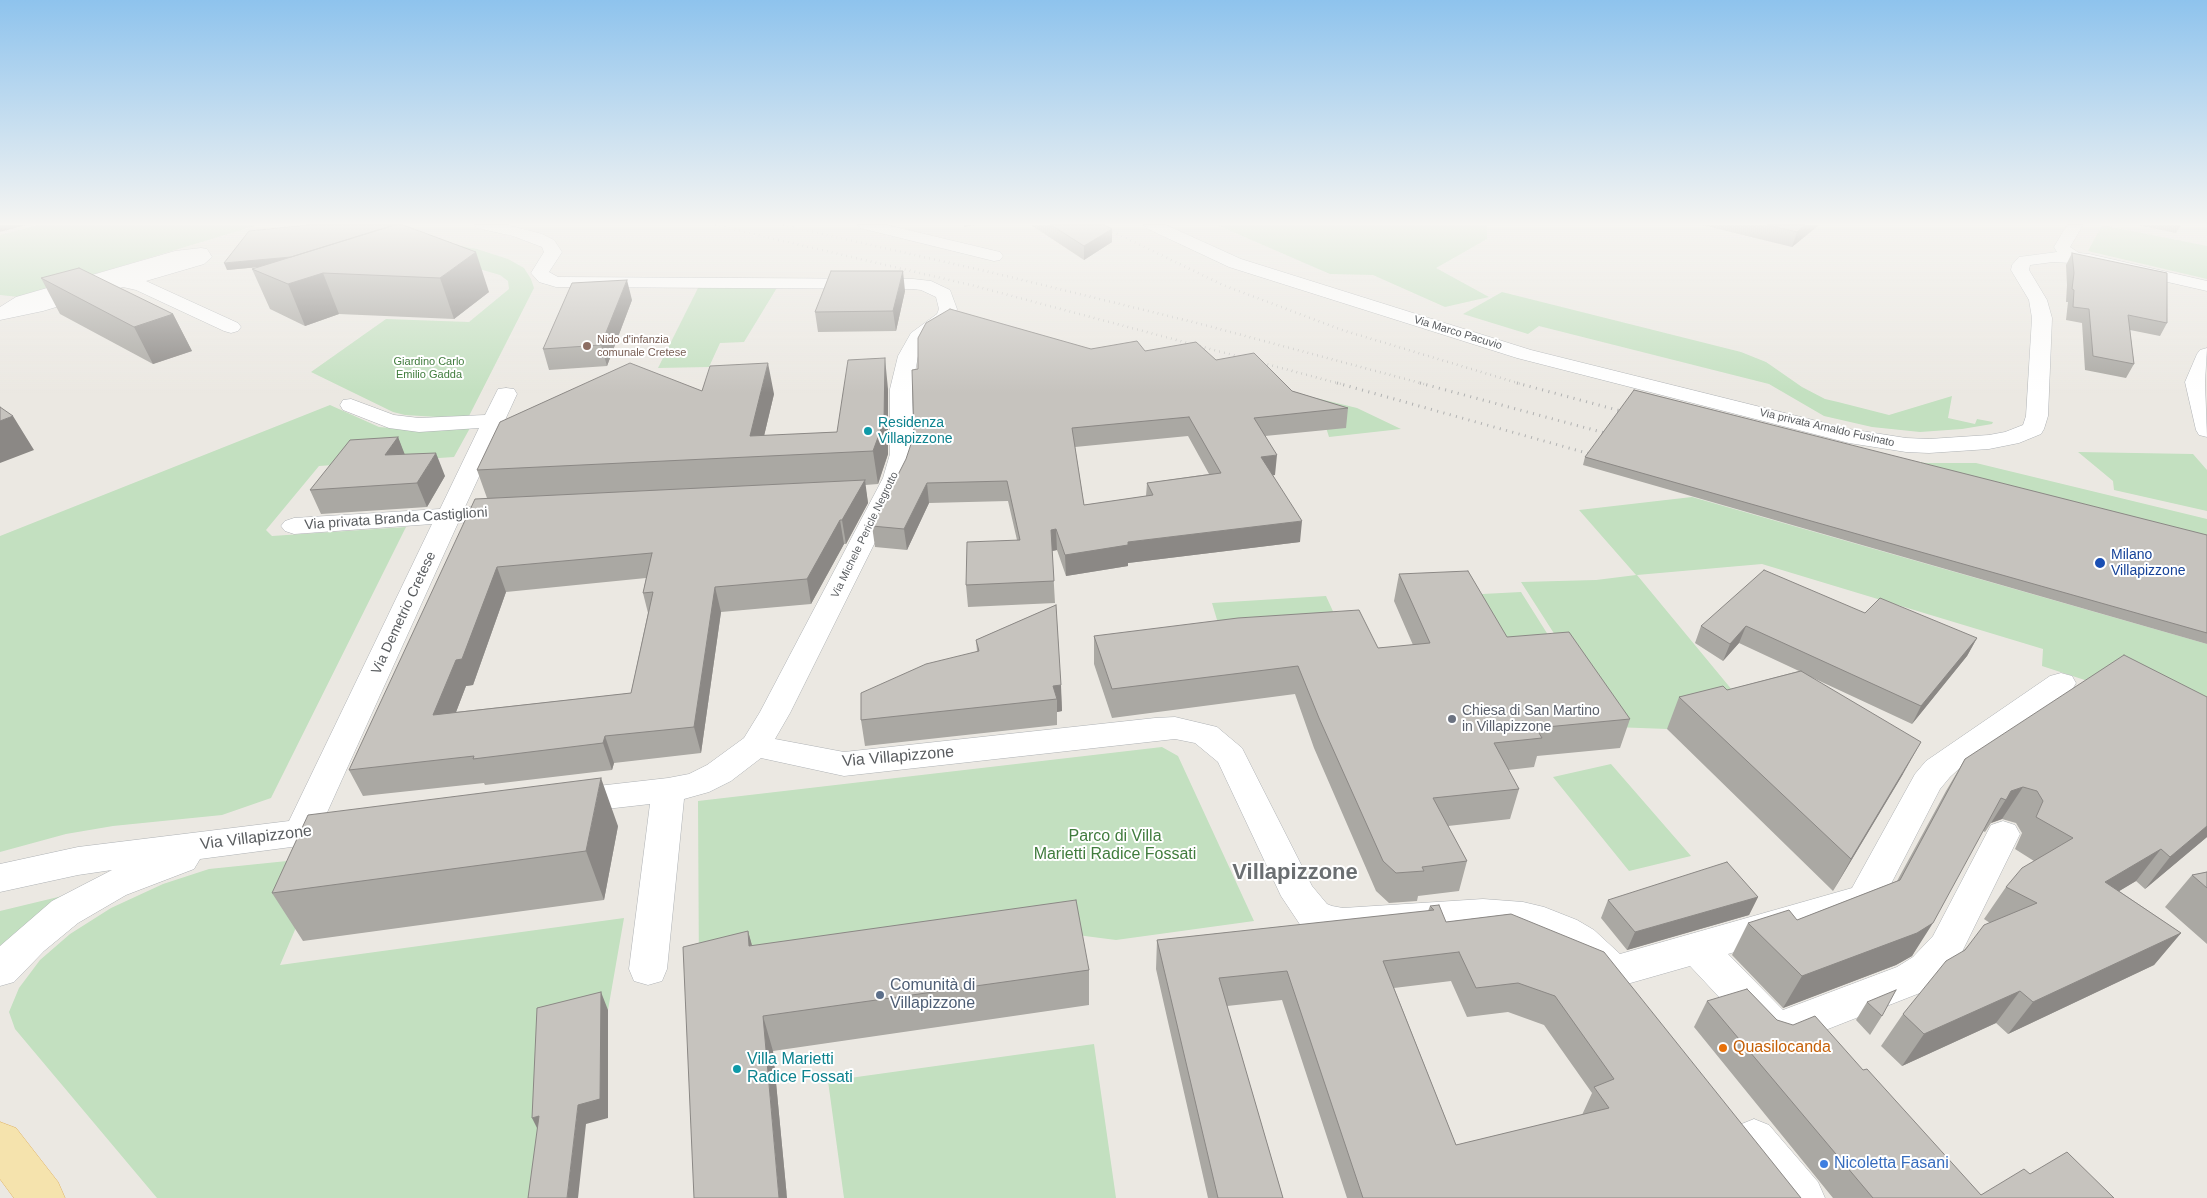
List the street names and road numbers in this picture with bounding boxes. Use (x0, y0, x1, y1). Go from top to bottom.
street label: Via Marco Pacuvio (1412, 313, 1504, 353)
street label: Via privata Arnaldo Fusinato (1758, 406, 1896, 450)
street label: Via Michele Pericle Negrotto (829, 470, 901, 600)
street label: Via privata Branda Castiglioni (304, 504, 488, 534)
street label: Via Demetrio Cretese (368, 549, 440, 677)
street label: Via Villapizzone (841, 743, 955, 771)
street label: Via Villapizzone (199, 822, 313, 854)

